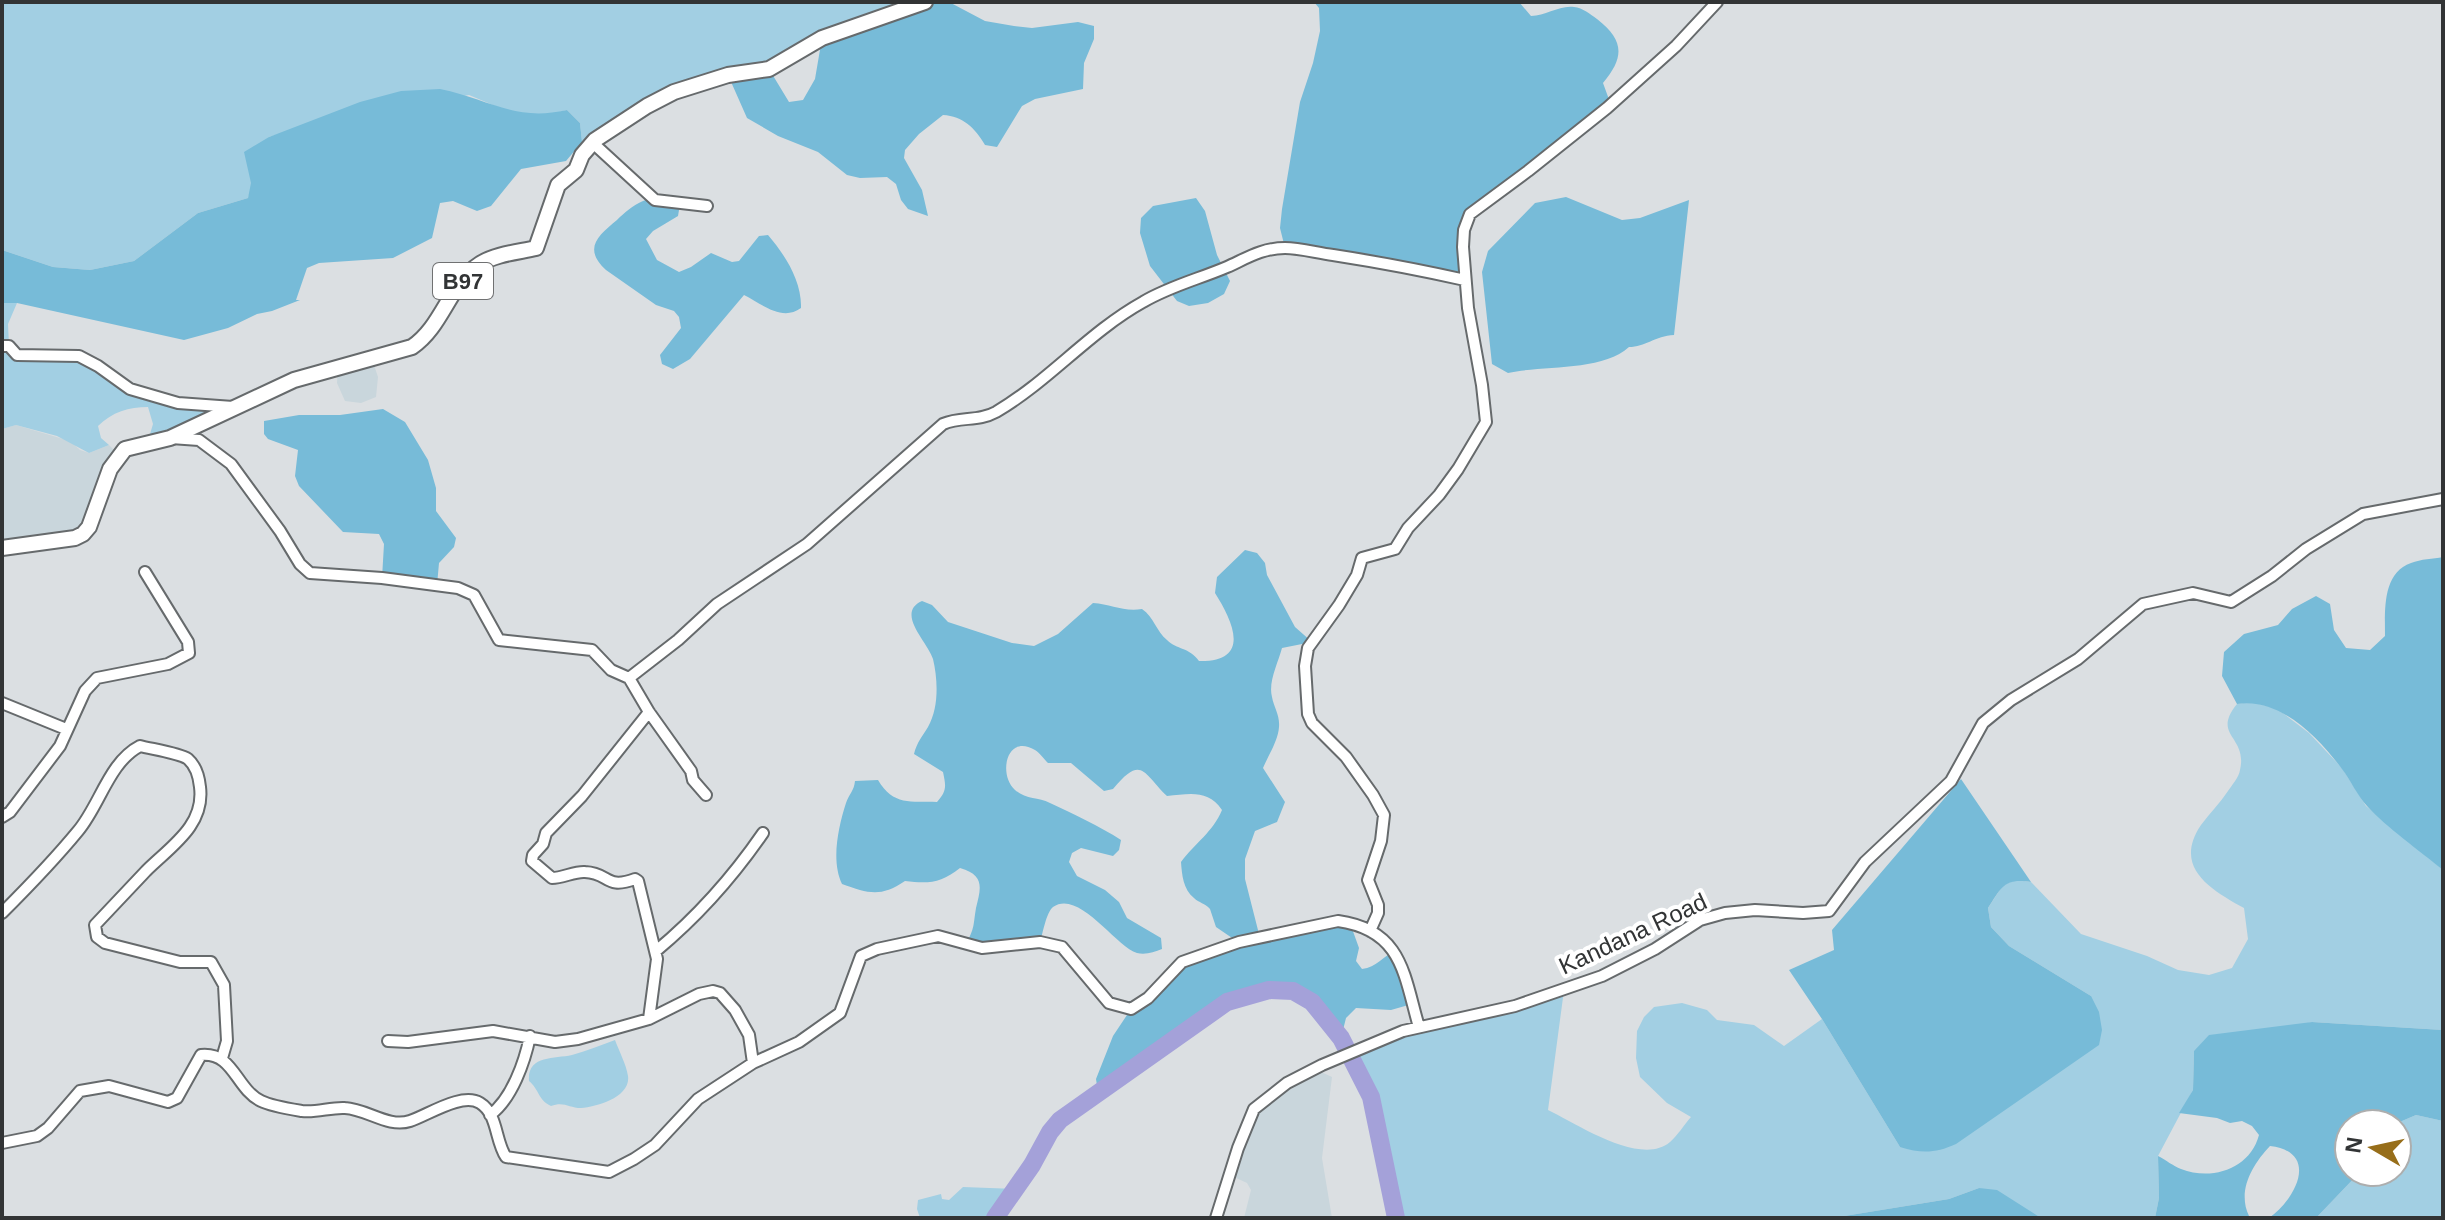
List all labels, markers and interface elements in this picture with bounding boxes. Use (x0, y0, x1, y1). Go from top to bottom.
road number: B97 (433, 263, 493, 299)
street label: Kandana Road (1555, 887, 1711, 980)
north arrow (2333, 1108, 2413, 1188)
text: N (2340, 1135, 2367, 1155)

